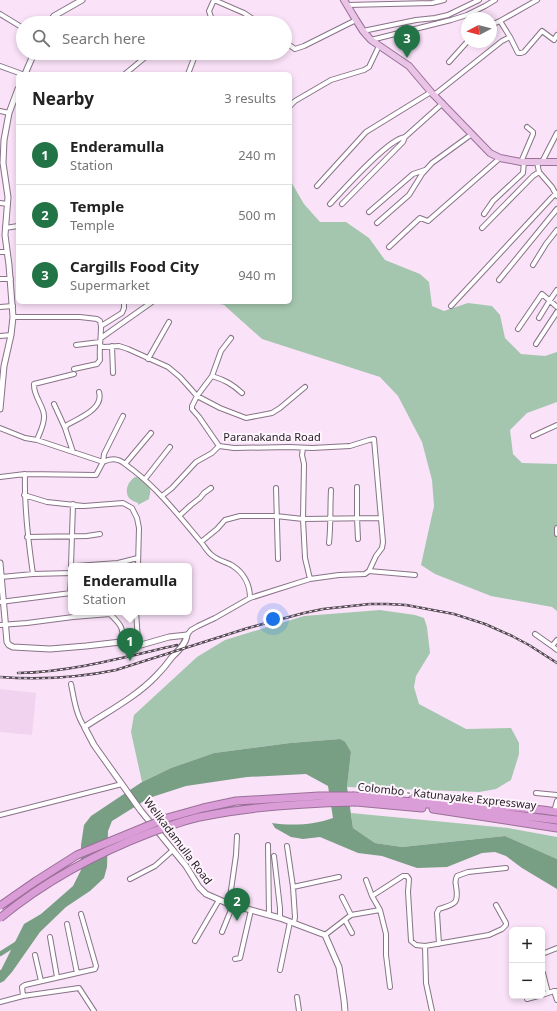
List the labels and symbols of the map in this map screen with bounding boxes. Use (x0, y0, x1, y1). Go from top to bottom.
north arrow (461, 12, 497, 48)
pin: 3 (394, 25, 420, 58)
street label: Paranakanda Road (223, 429, 321, 444)
your location (263, 609, 283, 629)
pin: 1 (117, 628, 143, 661)
street label: Colombo - Katunayake Expressway (357, 779, 538, 812)
street label: Welikadamulla Road (141, 794, 216, 887)
pin: 2 (224, 888, 250, 921)

